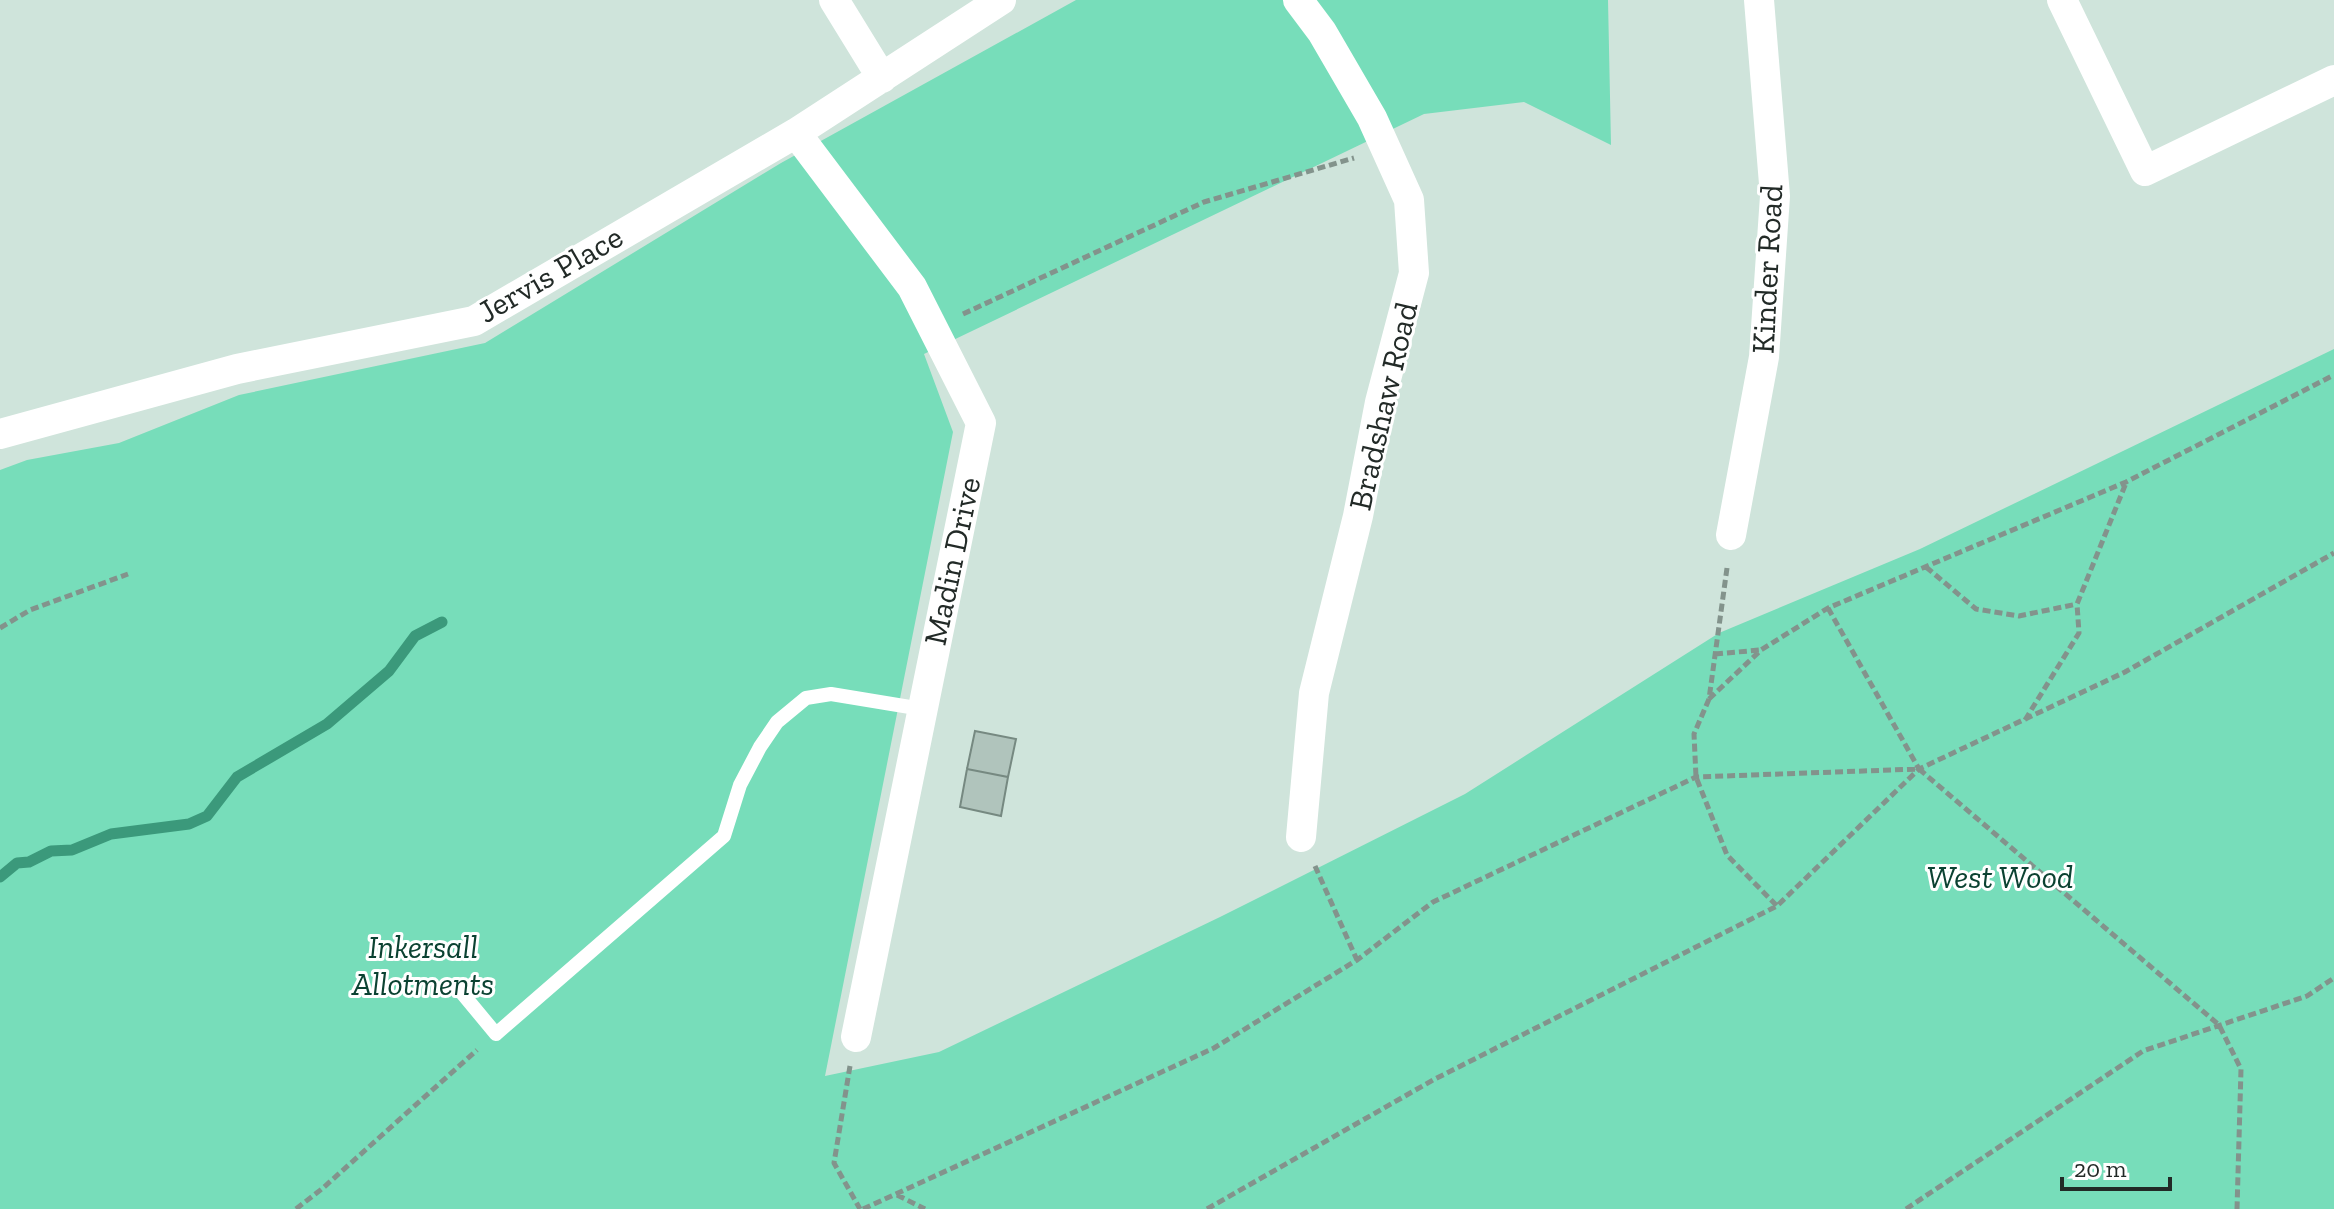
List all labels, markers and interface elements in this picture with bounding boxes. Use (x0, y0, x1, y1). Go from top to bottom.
street label: Kinder Road (1744, 183, 1790, 355)
street label: Jervis Place (471, 217, 629, 331)
street label: Bradshaw Road (1341, 298, 1426, 514)
street label: Madin Drive (916, 474, 988, 648)
park label: West Wood (1927, 858, 2073, 896)
park label: Inkersall Allotments (351, 928, 494, 1003)
scale bar (2062, 1141, 2170, 1191)
text: 20 m (2074, 1154, 2127, 1183)

